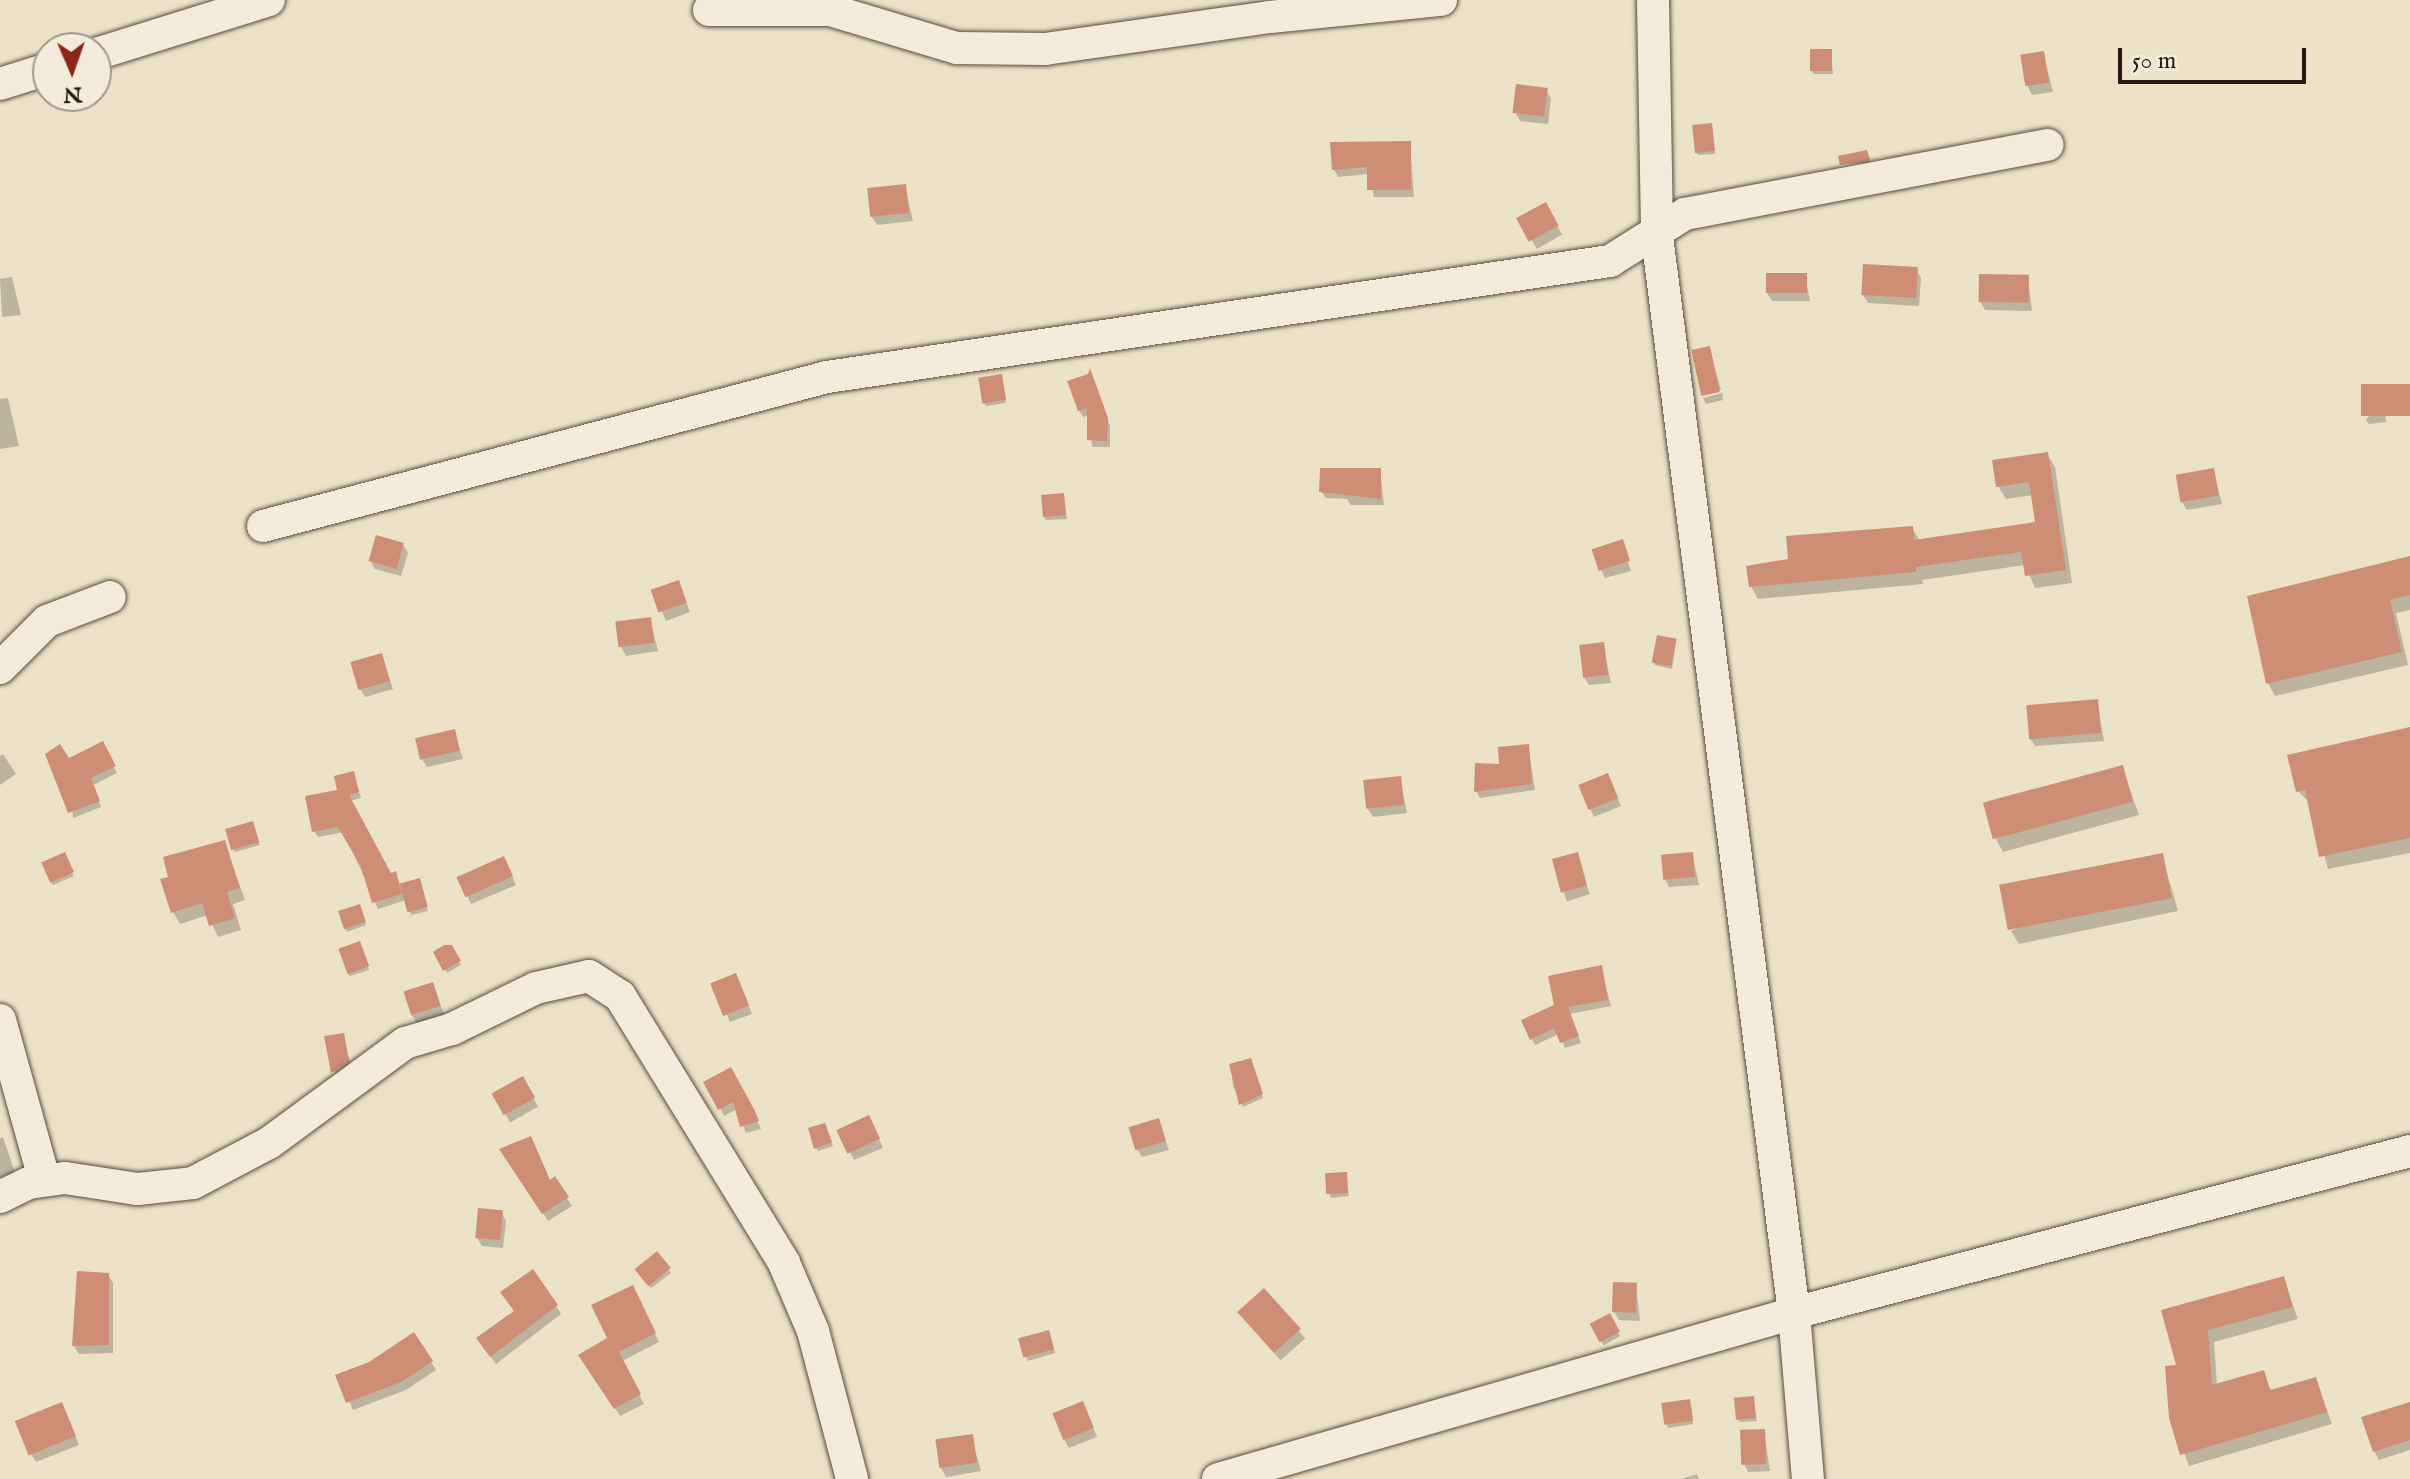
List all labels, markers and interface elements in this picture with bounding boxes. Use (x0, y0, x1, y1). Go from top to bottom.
north arrow (32, 32, 112, 112)
scale bar (2122, 32, 2310, 82)
text: 50 m (2132, 46, 2176, 77)
text: N (63, 80, 83, 108)

